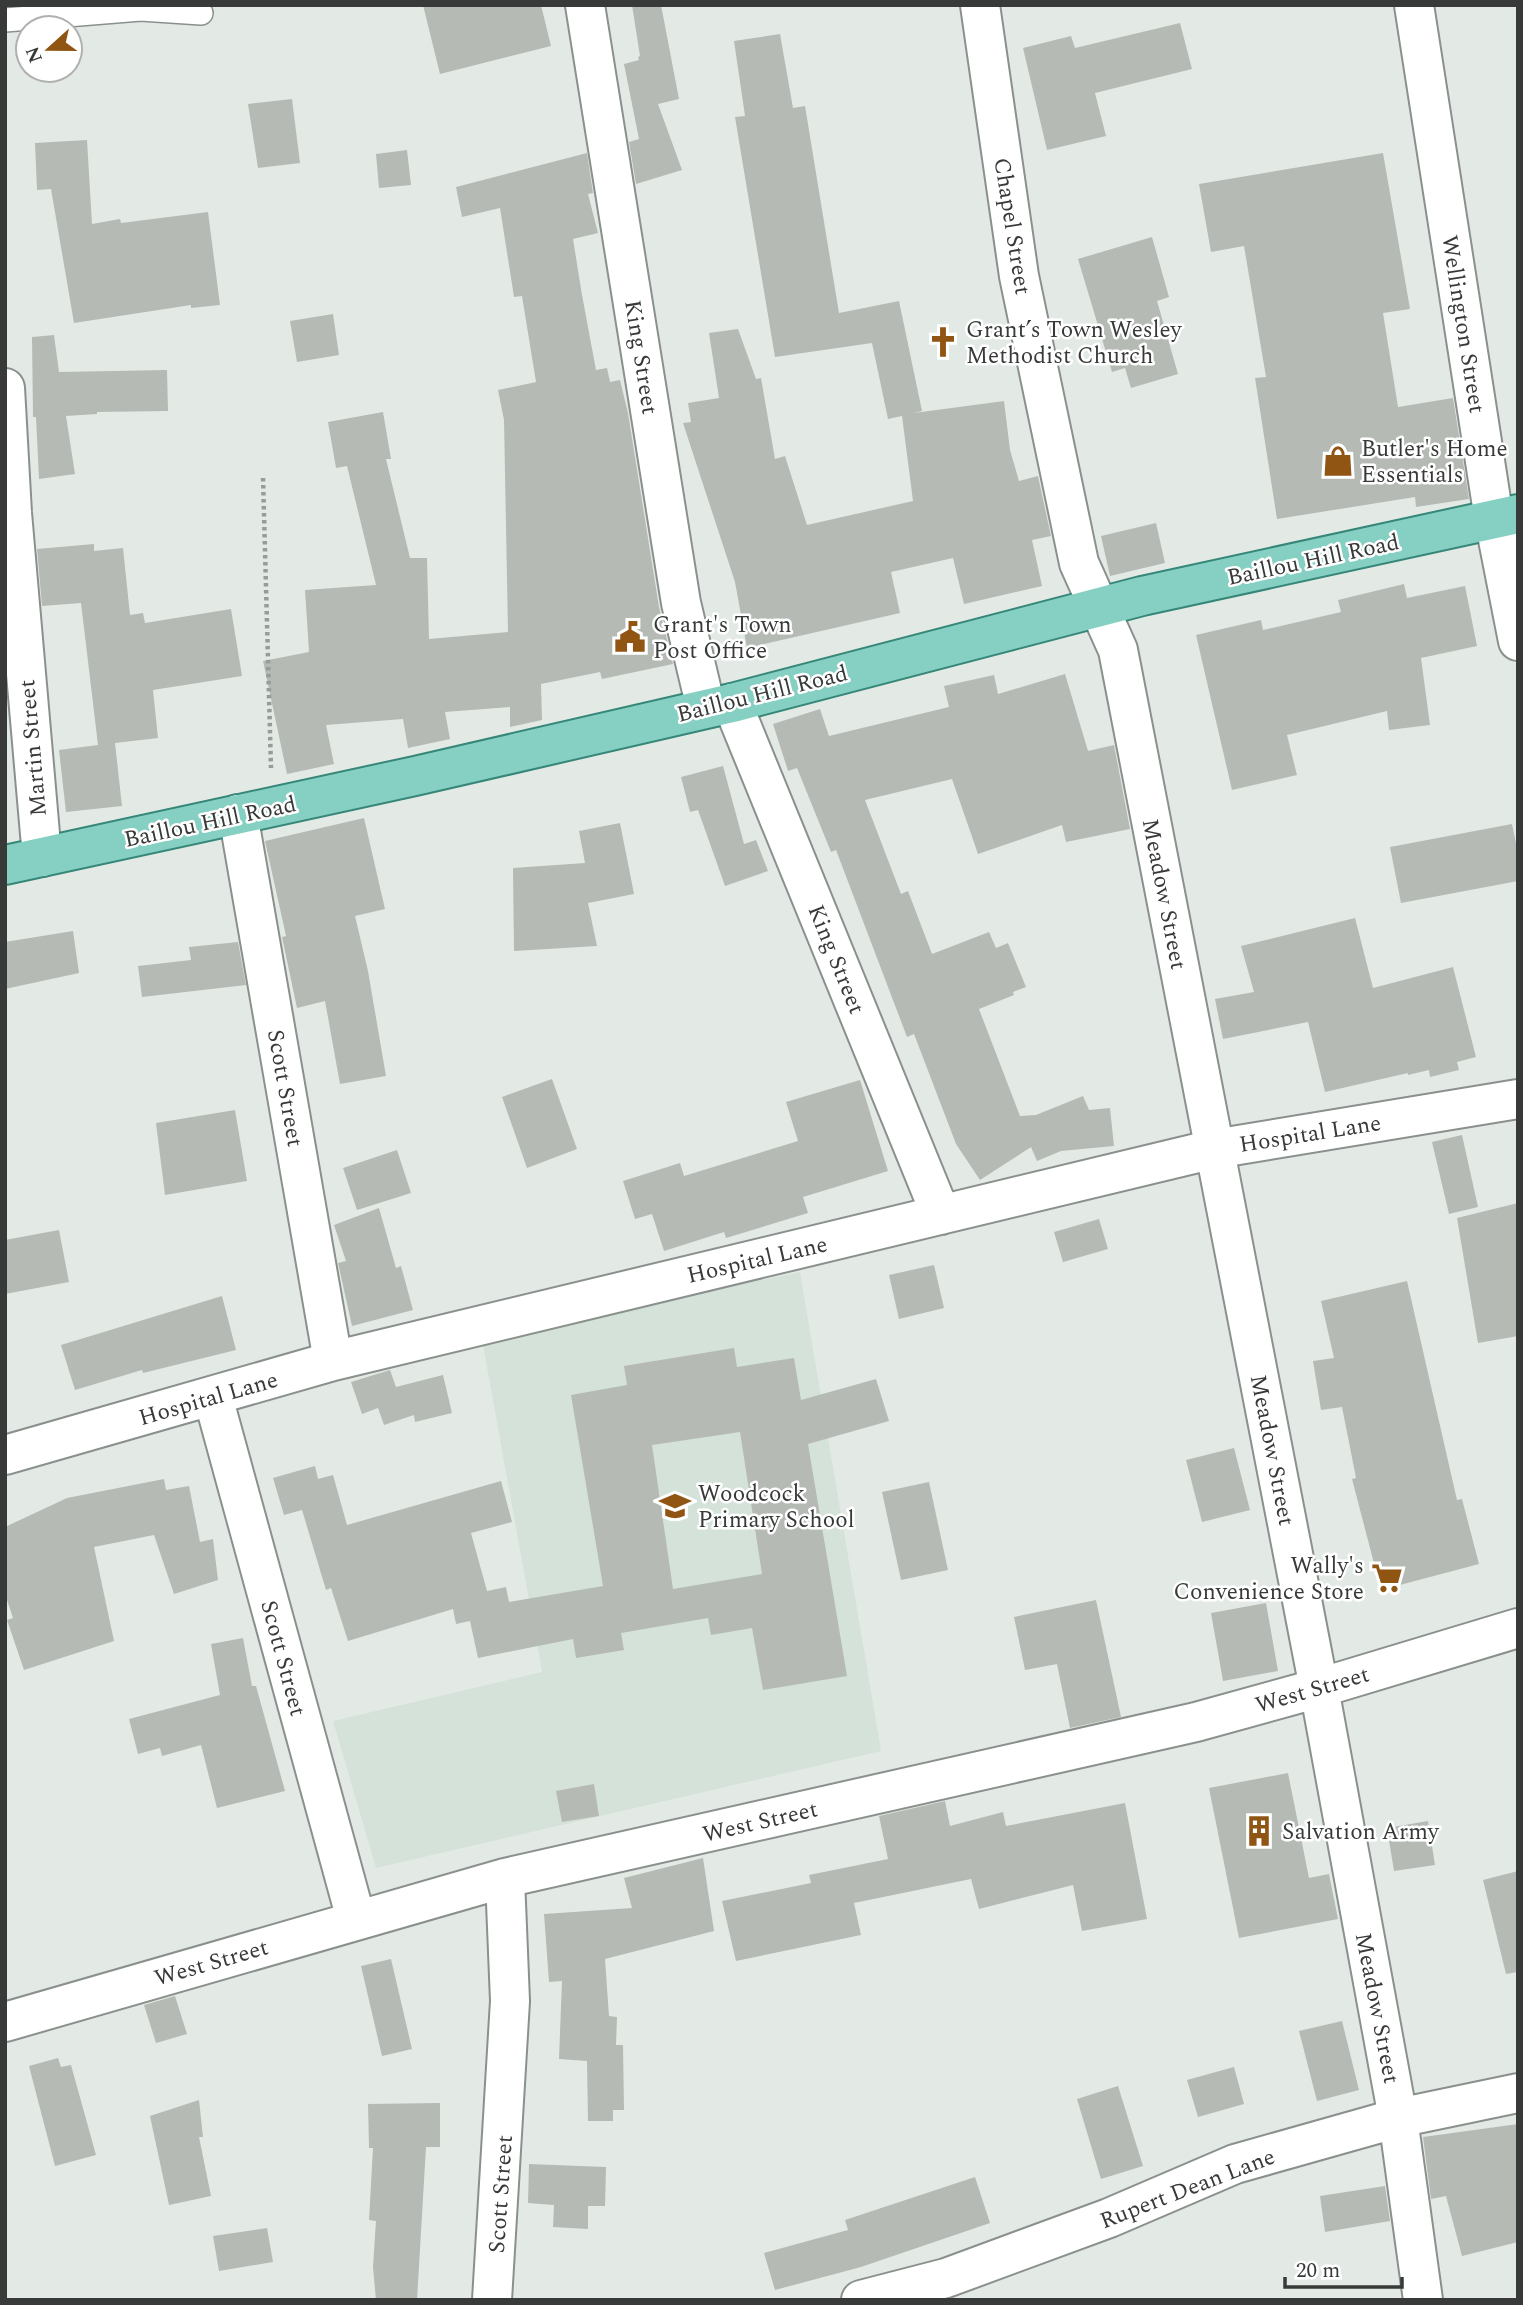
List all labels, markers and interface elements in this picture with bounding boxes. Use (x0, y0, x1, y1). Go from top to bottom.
north arrow (14, 14, 84, 84)
text: N (18, 42, 51, 67)
street label: Chapel Street (983, 155, 1040, 297)
street label: Wellington Street (1431, 233, 1494, 416)
street label: King Street (614, 297, 667, 417)
place label: Grant’s Town Wesley Methodist Church (966, 313, 1183, 374)
church icon: Grant’s Town Wesley Methodist Church (926, 325, 960, 359)
place label: Butler's Home Essentials (1361, 432, 1508, 493)
shop icon: Butler's Home Essentials (1321, 444, 1355, 478)
street label: Baillou Hill Road (1224, 525, 1403, 596)
place label: Grant's Town Post Office (653, 608, 792, 669)
public building icon: Grant's Town Post Office (613, 620, 647, 654)
street label: Baillou Hill Road (673, 656, 852, 733)
street label: Martin Street (10, 678, 57, 818)
street label: Baillou Hill Road (121, 787, 300, 858)
street label: Meadow Street (1132, 816, 1195, 973)
street label: King Street (798, 899, 873, 1020)
street label: Scott Street (257, 1027, 312, 1150)
street label: Hospital Lane (1237, 1106, 1384, 1163)
street label: Hospital Lane (684, 1227, 831, 1294)
street label: Hospital Lane (135, 1363, 282, 1436)
street label: Meadow Street (1240, 1372, 1303, 1529)
place label: Woodcock Primary School (698, 1477, 854, 1538)
school or university icon: Woodcock Primary School (658, 1489, 692, 1523)
place label: Wally's Convenience Store (1173, 1549, 1364, 1610)
supermarket icon: Wally's Convenience Store (1370, 1561, 1404, 1595)
street label: Scott Street (250, 1597, 315, 1720)
street label: West Street (1251, 1657, 1374, 1723)
street label: West Street (699, 1792, 821, 1853)
building icon: Salvation Army (1242, 1814, 1276, 1848)
place label: Salvation Army (1282, 1815, 1440, 1850)
street label: West Street (150, 1930, 273, 1996)
street label: Meadow Street (1345, 1930, 1408, 2087)
street label: Scott Street (480, 2134, 523, 2254)
street label: Rupert Dean Lane (1095, 2140, 1280, 2239)
scale bar (1285, 2246, 1402, 2290)
text: 20 m (1296, 2255, 1340, 2287)

